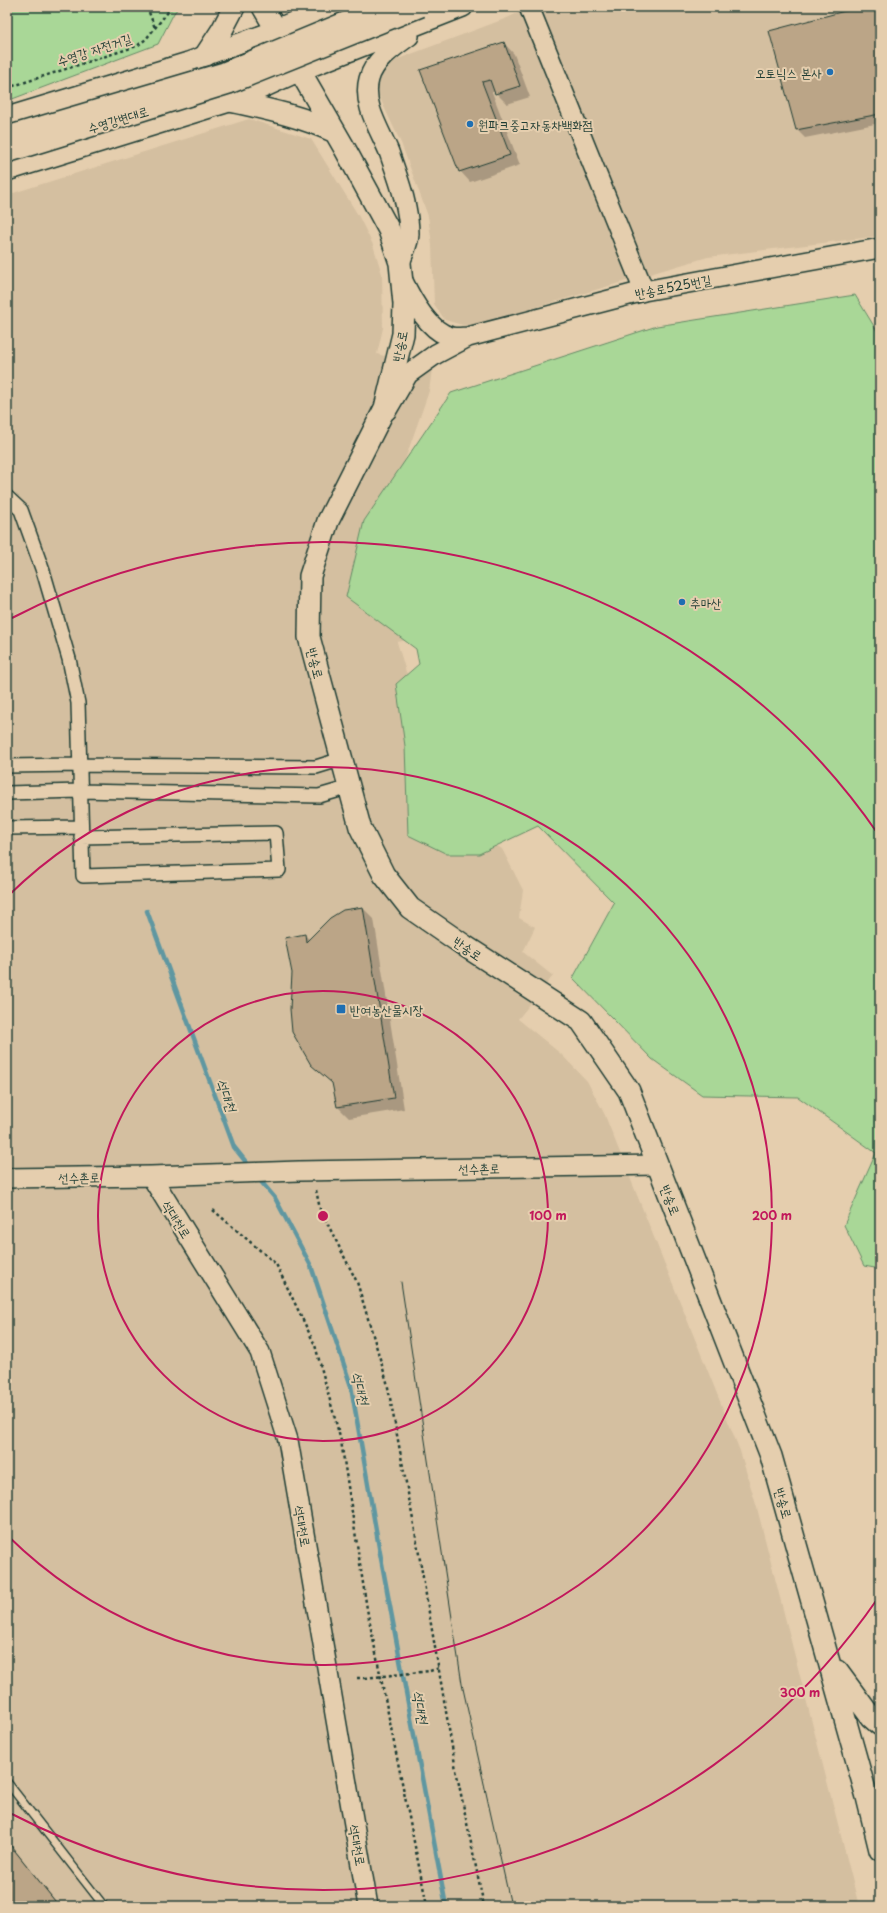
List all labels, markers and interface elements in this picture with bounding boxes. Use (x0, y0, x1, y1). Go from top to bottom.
street label: 수영강 자전거길 (54, 28, 134, 70)
place label: 오토닉스 본사 (755, 63, 822, 82)
marker: 오토닉스 본사 (825, 67, 835, 77)
street label: 수영강변대로 (85, 101, 151, 137)
place label: 원파크중고자동차백화점 (478, 115, 593, 134)
marker: 원파크중고자동차백화점 (465, 119, 475, 129)
street label: 반송로525번길 (633, 269, 713, 303)
street label: 반송로 (387, 329, 411, 363)
place label: 추마산 (690, 593, 721, 612)
marker: 추마산 (677, 597, 687, 607)
street label: 반송로 (303, 645, 329, 681)
street label: 반송로 (450, 931, 486, 965)
place label: 반여농산물시장 (350, 1000, 423, 1019)
marker: 반여농산물시장 (335, 1003, 347, 1015)
water label: 석대천 (211, 1076, 243, 1116)
street label: 선수촌로 (458, 1158, 500, 1178)
street label: 선수촌로 (58, 1167, 100, 1187)
street label: 반송로 (657, 1182, 685, 1218)
street label: 석대천로 (158, 1196, 196, 1242)
text: 100 m (529, 1206, 567, 1224)
text: 200 m (752, 1206, 792, 1224)
centre of rings (316, 1209, 330, 1223)
water label: 석대천 (347, 1369, 376, 1409)
street label: 반송로 (771, 1485, 797, 1521)
street label: 석대천로 (290, 1504, 316, 1548)
text: 300 m (780, 1683, 820, 1701)
water label: 석대천 (408, 1689, 435, 1727)
street label: 석대천로 (345, 1823, 371, 1867)

